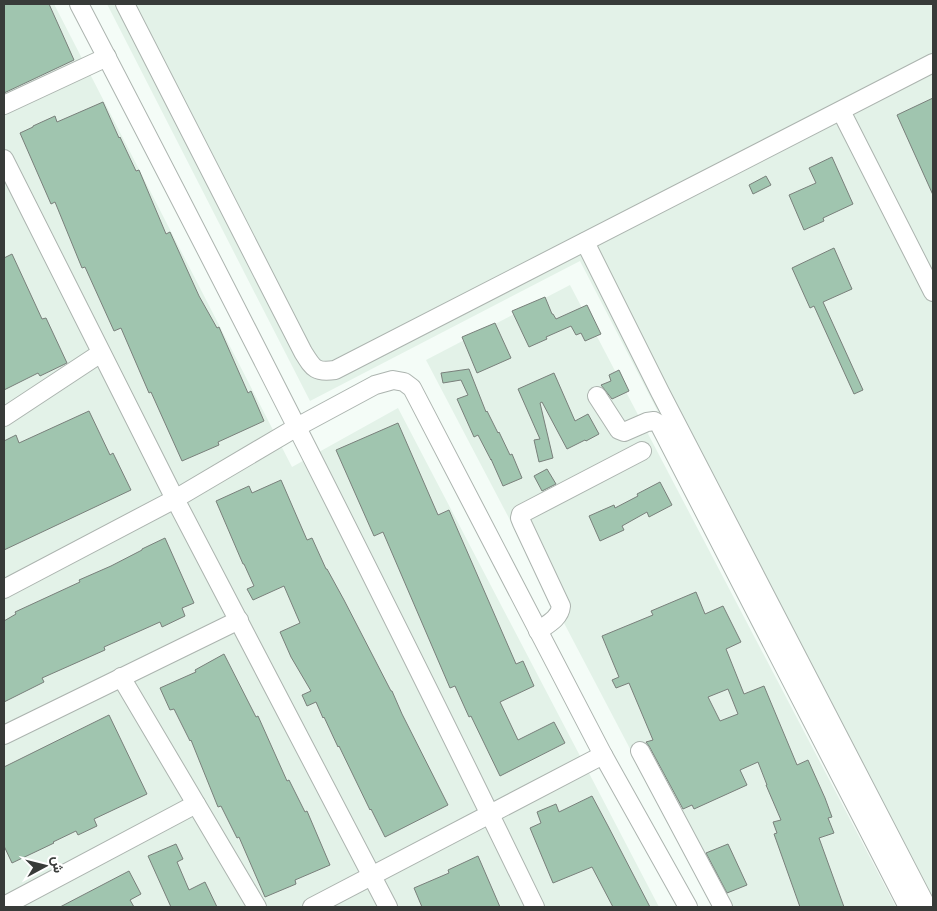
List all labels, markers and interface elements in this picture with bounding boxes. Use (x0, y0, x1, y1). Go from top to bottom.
north arrow (20, 841, 70, 891)
text: ش (48, 855, 68, 874)

